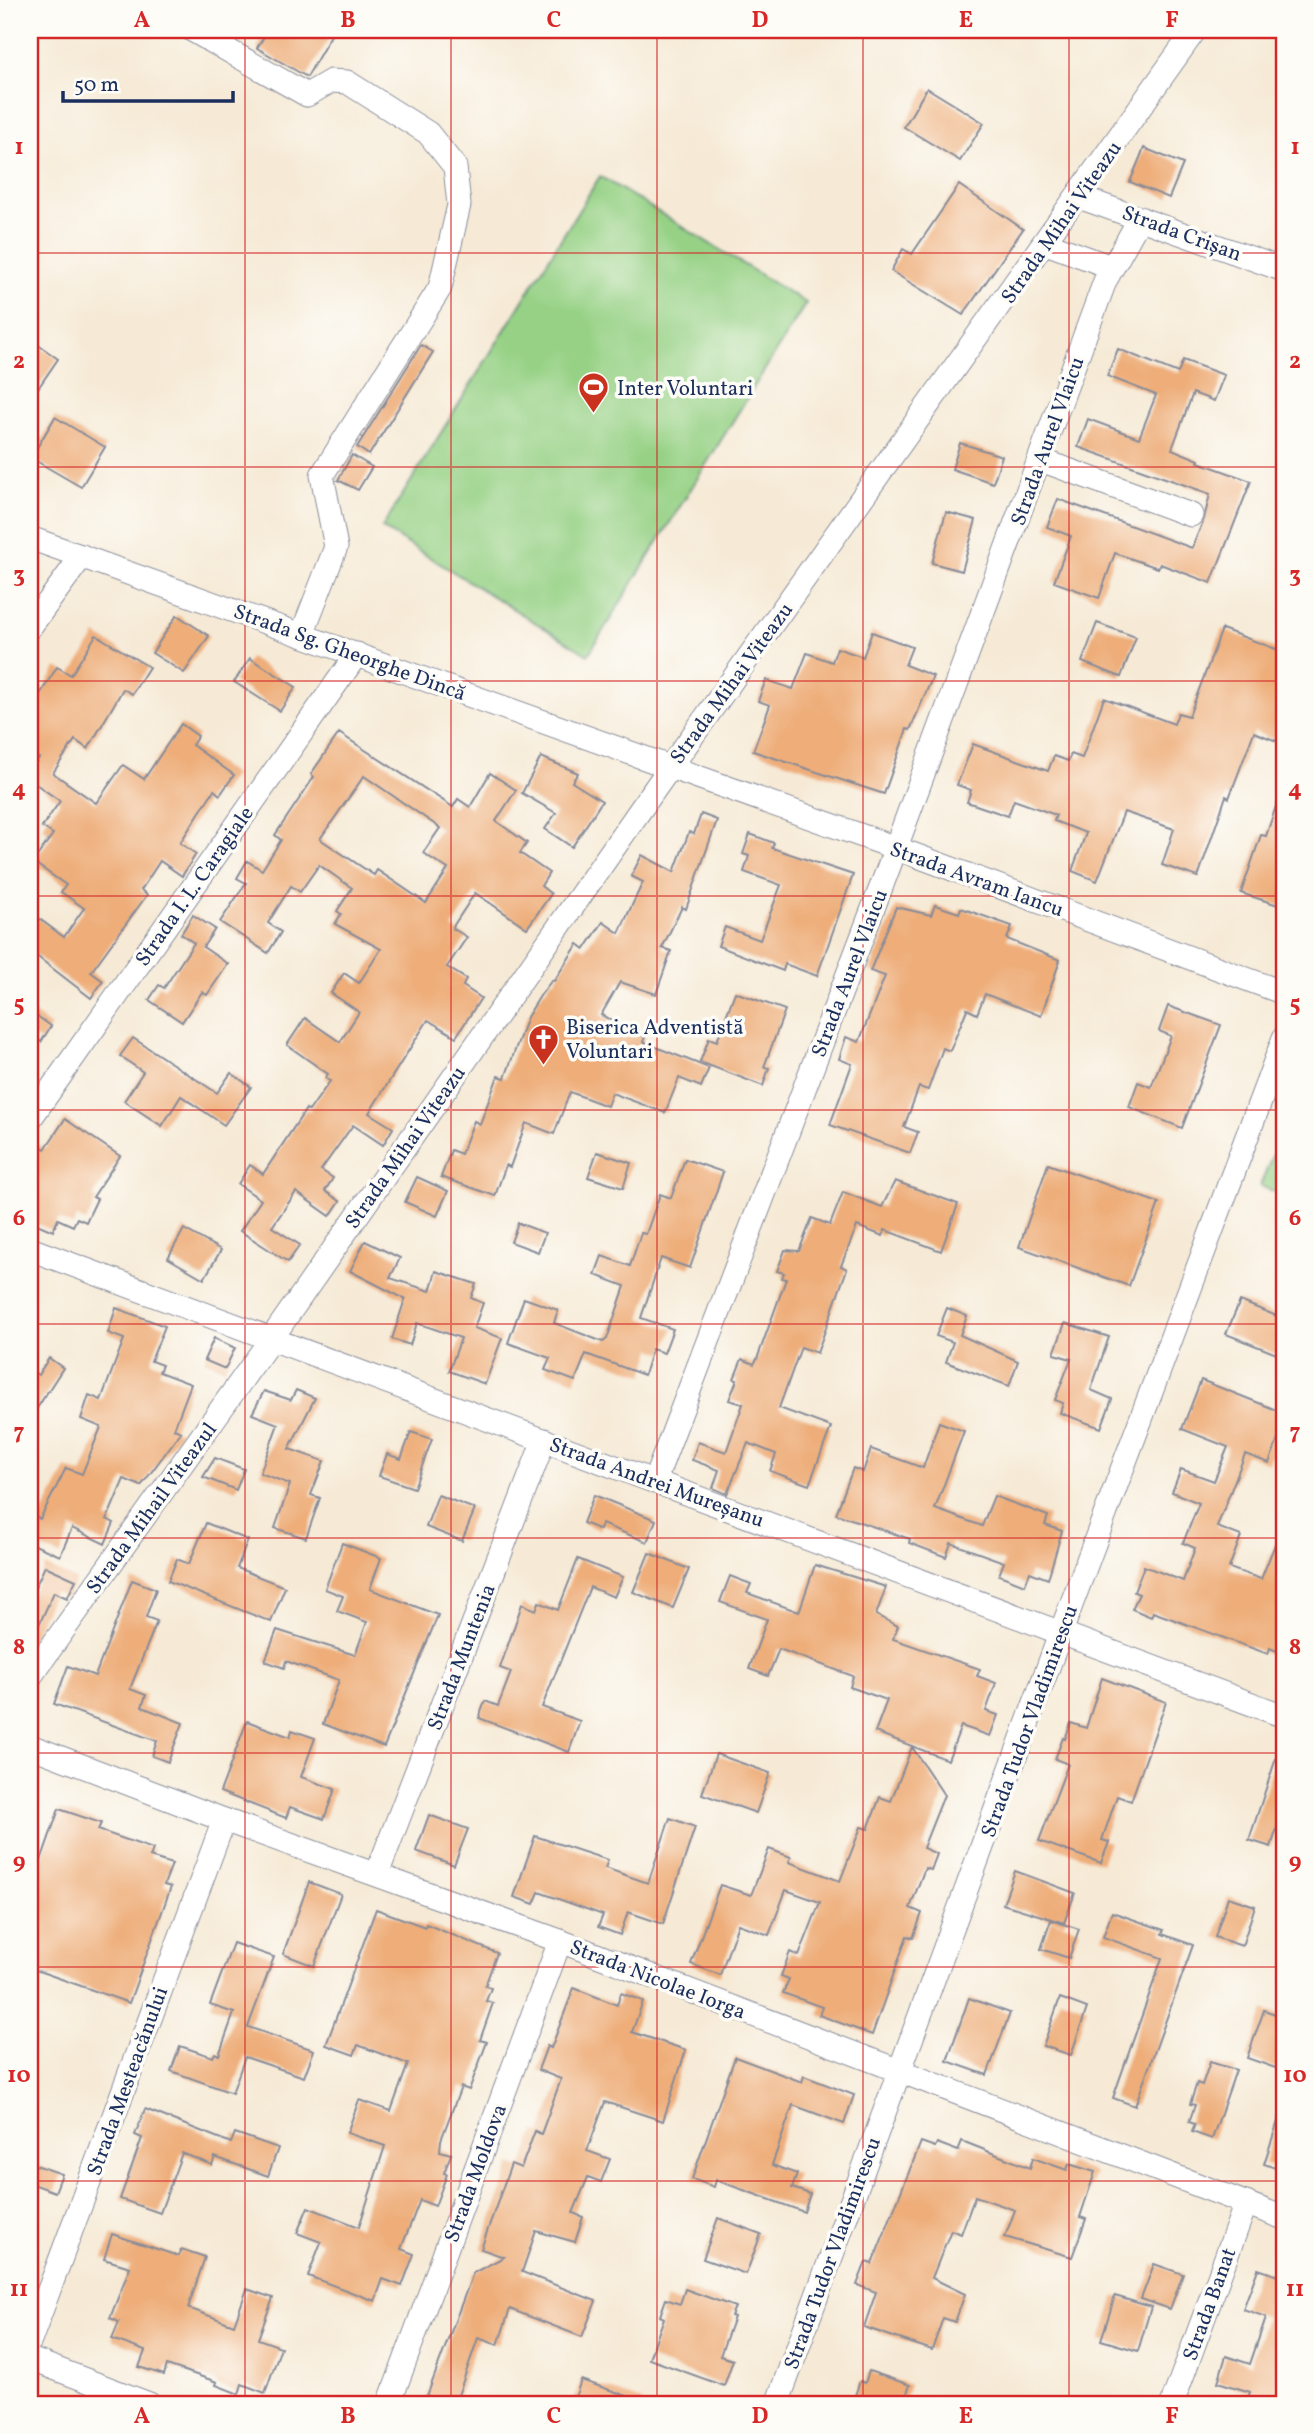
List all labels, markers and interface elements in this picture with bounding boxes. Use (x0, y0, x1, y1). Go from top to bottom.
text: A (134, 5, 150, 37)
text: B (340, 5, 356, 37)
text: C (547, 5, 561, 37)
text: D (752, 5, 769, 37)
text: E (959, 5, 973, 37)
text: F (1165, 5, 1179, 37)
scale bar (63, 60, 233, 104)
text: 50 m (74, 71, 119, 100)
text: 1 (14, 132, 24, 164)
text: 1 (1290, 132, 1300, 164)
street label: Strada Mihai Viteazu (995, 135, 1129, 310)
street label: Strada Crișan (1118, 199, 1245, 270)
text: 2 (13, 346, 25, 378)
text: 2 (1289, 346, 1301, 378)
street label: Strada Aurel Vlaicu (1004, 353, 1092, 530)
sports icon: Inter Voluntari (577, 371, 611, 415)
place label: Inter Voluntari (617, 375, 753, 404)
text: 3 (13, 560, 25, 592)
text: 3 (1289, 560, 1301, 592)
street label: Strada Mihai Viteazu (664, 597, 801, 771)
street label: Strada Sg. Gheorghe Dincă (229, 598, 470, 709)
text: 4 (12, 774, 26, 806)
text: 4 (1288, 774, 1302, 806)
street label: Strada I. L. Caragiale (129, 801, 261, 973)
street label: Strada Avram Iancu (886, 835, 1067, 925)
street label: Strada Aurel Vlaicu (805, 885, 896, 1062)
text: 5 (13, 989, 25, 1021)
text: 5 (1289, 989, 1301, 1021)
place label: Biserica Adventistă Voluntari (566, 1014, 744, 1067)
church icon: Biserica Adventistă Voluntari (526, 1022, 560, 1066)
street label: Strada Mihai Viteazu (339, 1060, 473, 1235)
text: 6 (13, 1203, 25, 1235)
text: 6 (1289, 1203, 1301, 1235)
text: 7 (14, 1417, 25, 1449)
street label: Strada Mihail Viteazul (80, 1417, 224, 1601)
text: 7 (1290, 1417, 1301, 1449)
street label: Strada Andrei Mureșanu (545, 1431, 768, 1536)
street label: Strada Muntenia (421, 1580, 504, 1735)
street label: Strada Tudor Vladimirescu (975, 1601, 1086, 1842)
text: 8 (13, 1632, 25, 1664)
text: 8 (1289, 1632, 1301, 1664)
text: 9 (13, 1846, 25, 1878)
text: 9 (1289, 1846, 1301, 1878)
street label: Strada Nicolae Iorga (565, 1933, 750, 2027)
street label: Strada Mesteacănului (81, 1983, 176, 2180)
text: 10 (7, 2060, 31, 2092)
text: 10 (1283, 2060, 1307, 2092)
street label: Strada Moldova (438, 2100, 515, 2247)
street label: Strada Tudor Vladimirescu (778, 2133, 889, 2374)
street label: Strada Banat (1177, 2244, 1244, 2365)
text: 11 (10, 2274, 28, 2306)
text: 11 (1286, 2274, 1304, 2306)
text: A (134, 2401, 150, 2433)
text: B (340, 2401, 356, 2433)
text: C (547, 2401, 561, 2433)
text: D (752, 2401, 769, 2433)
text: E (959, 2401, 973, 2433)
text: F (1165, 2401, 1179, 2433)

